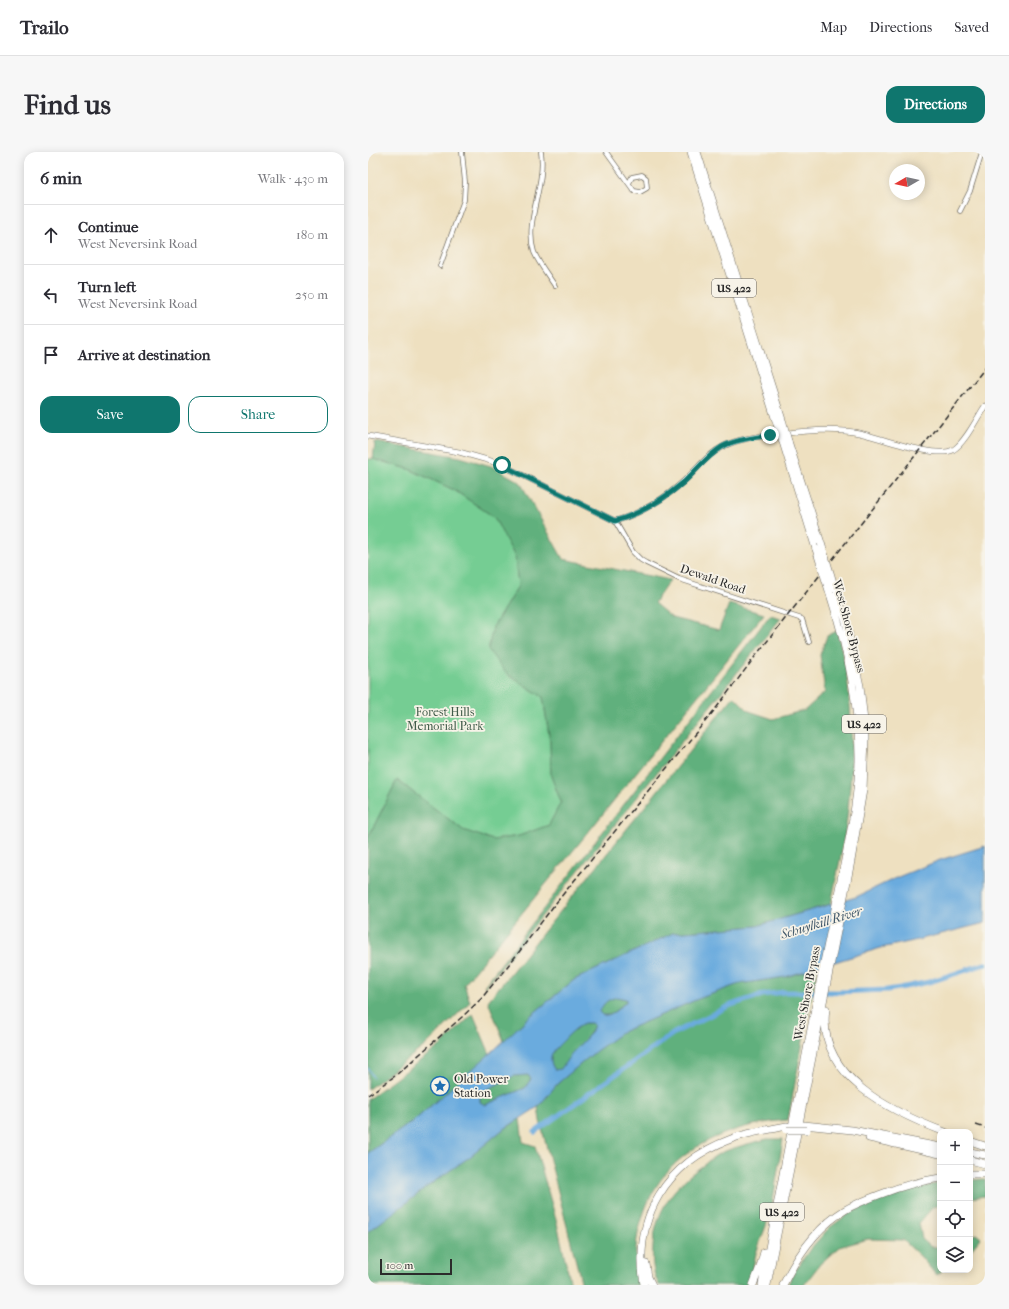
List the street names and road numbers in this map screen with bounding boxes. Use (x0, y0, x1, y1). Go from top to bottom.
road number: US 422 (712, 279, 756, 297)
street label: Dewald Road (678, 561, 748, 597)
street label: West Shore Bypass (830, 577, 868, 675)
road number: US 422 (842, 715, 886, 733)
street label: West Shore Bypass (791, 944, 823, 1042)
road number: US 422 (760, 1203, 804, 1221)

